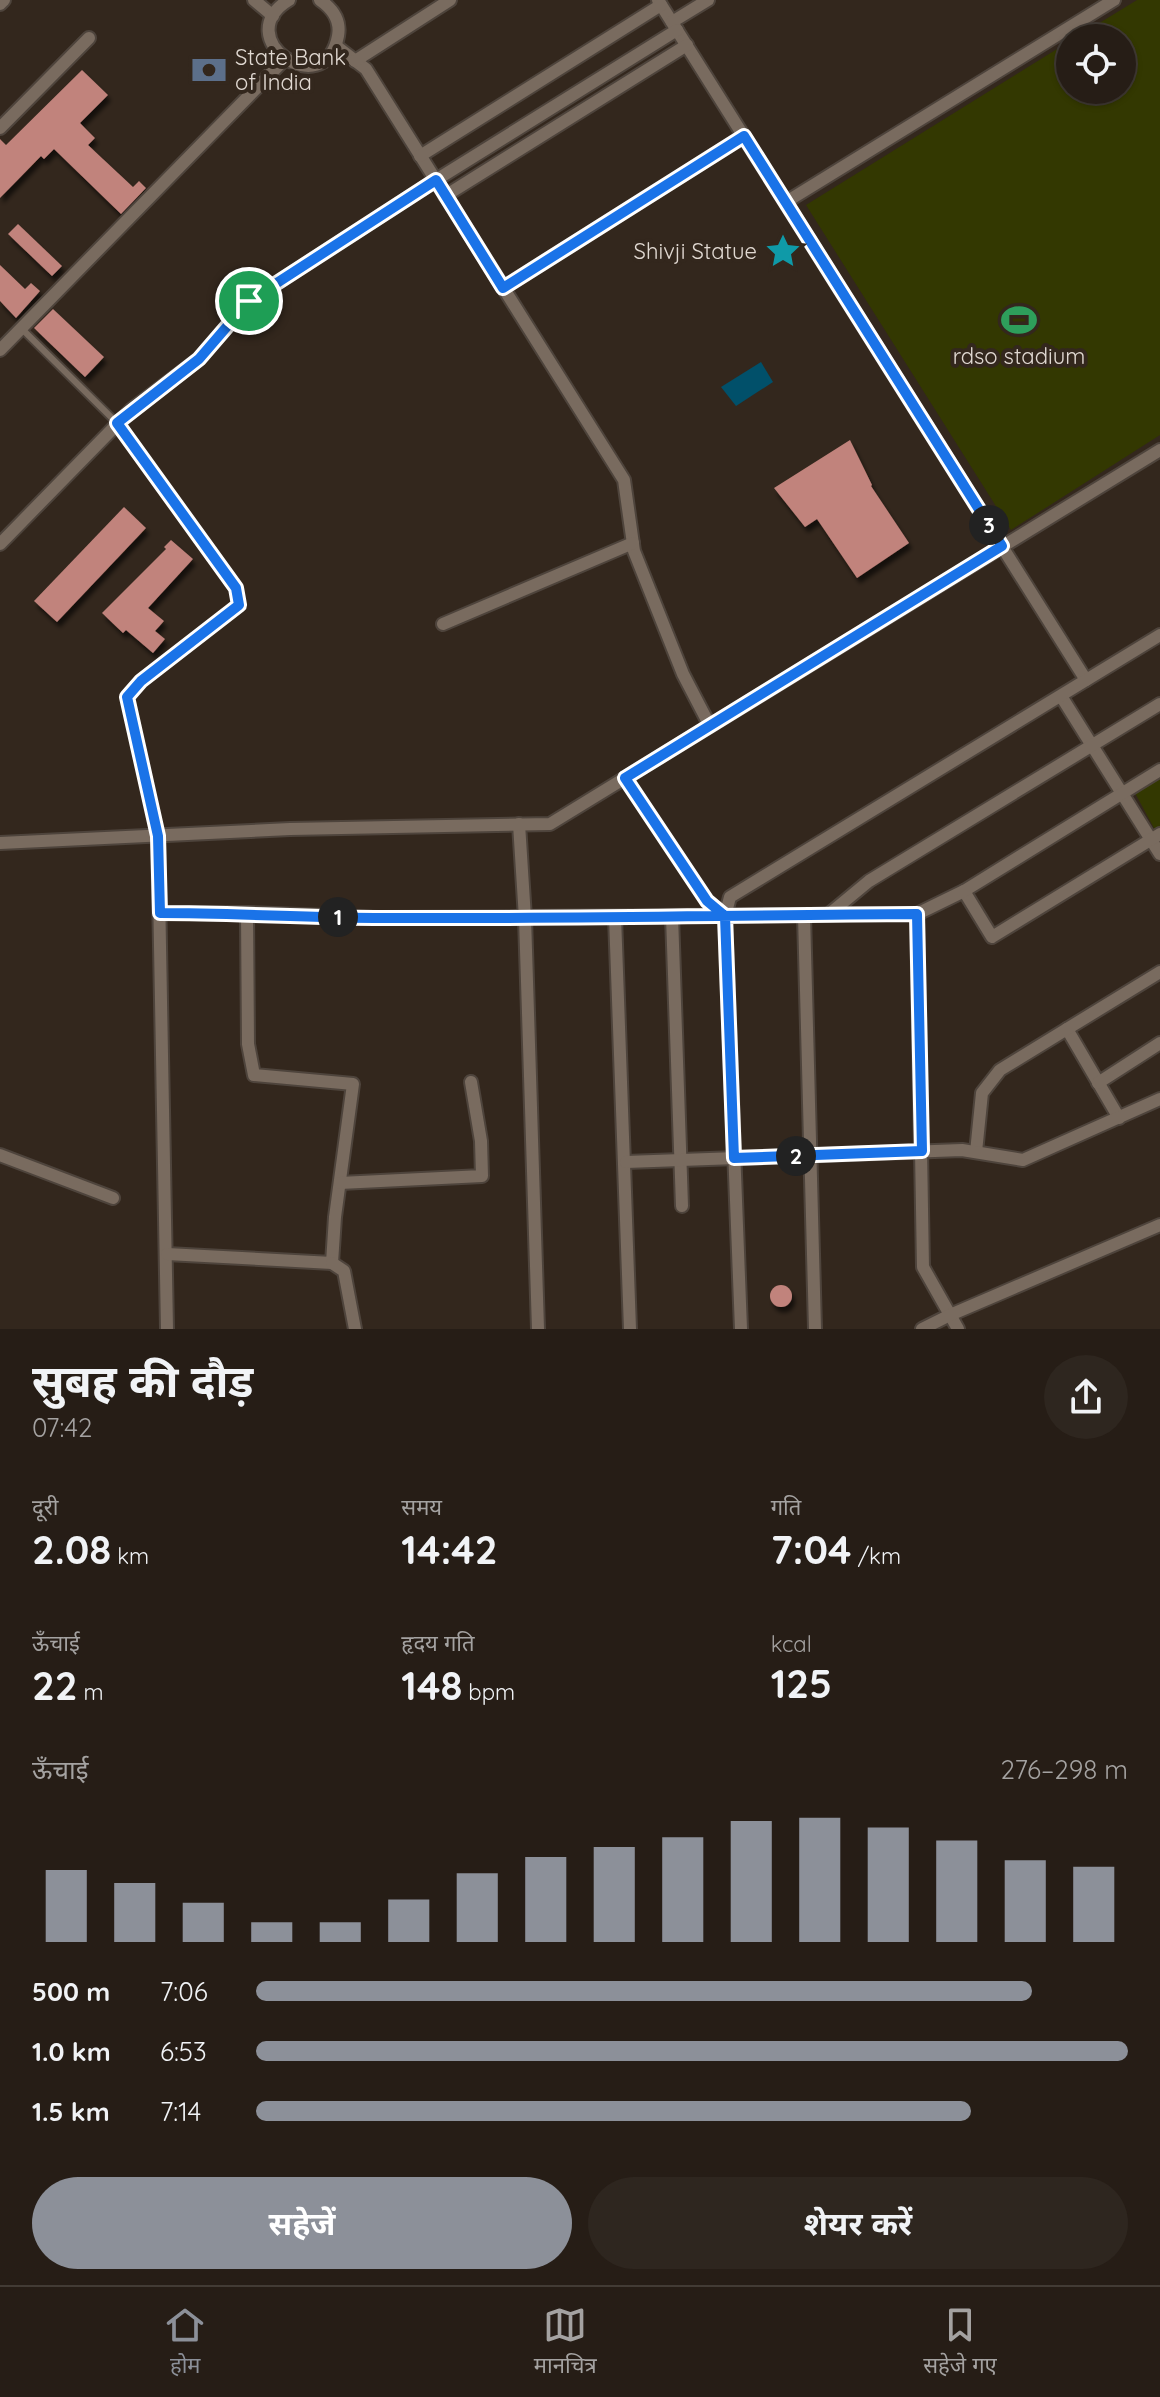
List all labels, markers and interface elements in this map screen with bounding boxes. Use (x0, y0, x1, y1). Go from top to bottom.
map controls (1056, 24, 1136, 104)
button: locate (1056, 24, 1136, 104)
place label: State Bank of India (235, 43, 346, 96)
bank icon: State Bank of India (190, 51, 228, 89)
place icon: Shivji Statue (764, 232, 802, 270)
place label: Shivji Statue (634, 237, 757, 265)
pin (215, 267, 283, 335)
icon: arrive (227, 279, 271, 323)
sports icon: rdso stadium (1000, 301, 1038, 339)
place label: rdso stadium (953, 342, 1085, 370)
pin: 3 (969, 505, 1009, 545)
text: 3 (983, 511, 995, 539)
pin: 1 (318, 897, 358, 937)
text: 1 (334, 903, 342, 931)
pin: 2 (776, 1136, 816, 1176)
text: 2 (790, 1142, 802, 1170)
text: सुबह की दौड़ (32, 1353, 253, 1408)
button: share (1044, 1355, 1128, 1439)
text: 07:42 (32, 1411, 92, 1444)
text: दूरी (32, 1493, 58, 1521)
text: समय (401, 1493, 442, 1521)
text: गति (771, 1493, 801, 1521)
text: 2.08 (32, 1524, 111, 1574)
text: 14:42 (401, 1524, 498, 1574)
text: 7:04 (771, 1524, 852, 1574)
text: km (111, 1542, 149, 1570)
text: /km (852, 1542, 901, 1570)
text: ऊँचाई (32, 1629, 80, 1657)
text: हृदय गति (401, 1629, 475, 1657)
text: kcal (771, 1630, 812, 1658)
text: 125 (771, 1658, 832, 1708)
text: 22 (32, 1660, 78, 1710)
text: 148 (401, 1660, 462, 1710)
text: m (78, 1678, 104, 1706)
text: bpm (462, 1678, 515, 1706)
text: ऊँचाई (32, 1753, 88, 1786)
text: 276–298 m (1001, 1753, 1128, 1786)
text: 500 m (32, 1975, 110, 2008)
text: 7:06 (160, 1975, 208, 2008)
text: 1.0 km (32, 2035, 111, 2068)
text: 6:53 (160, 2035, 207, 2068)
text: 1.5 km (32, 2095, 110, 2128)
text: 7:14 (160, 2095, 201, 2128)
button: सहेजें (32, 2177, 572, 2269)
button: शेयर करें (588, 2177, 1128, 2269)
tab: होम (163, 2303, 207, 2382)
tab: मानचित्र (534, 2303, 597, 2382)
tab: सहेजे गए (923, 2303, 997, 2382)

